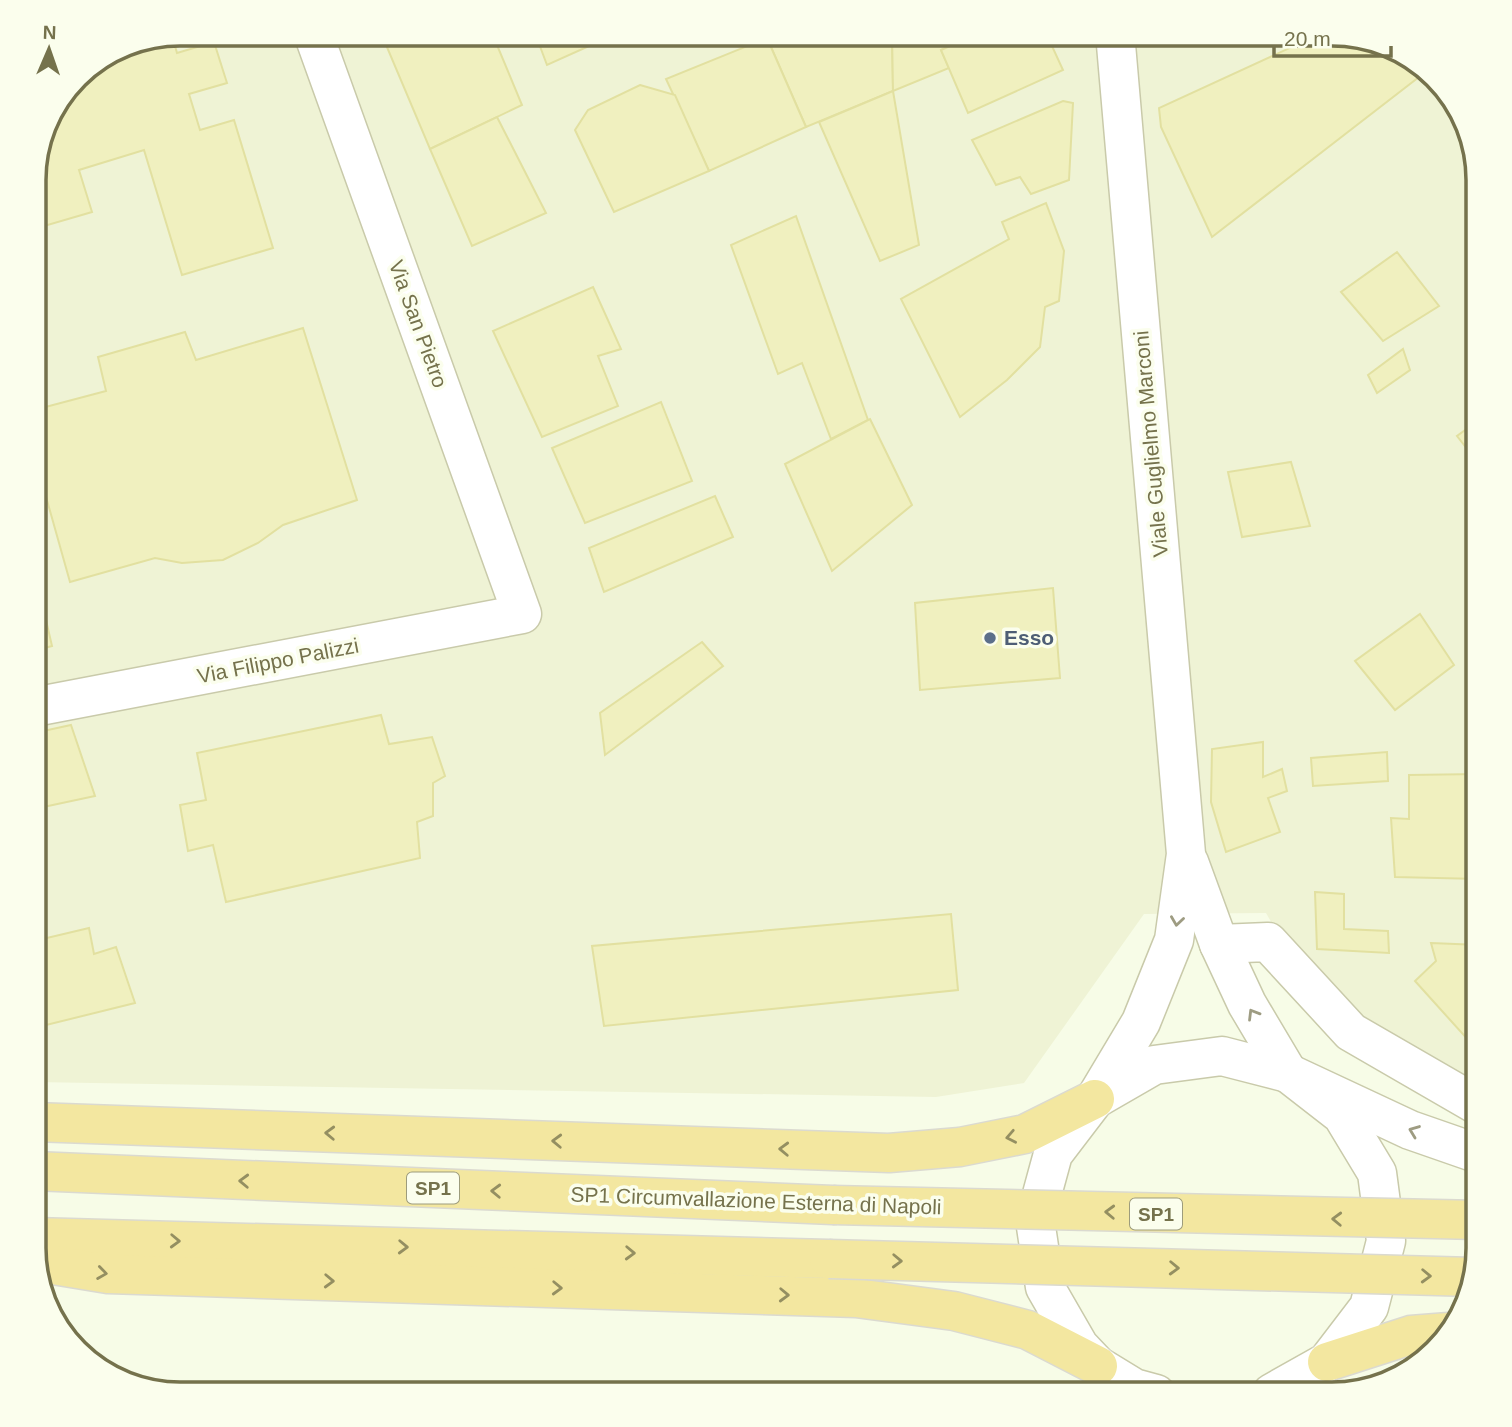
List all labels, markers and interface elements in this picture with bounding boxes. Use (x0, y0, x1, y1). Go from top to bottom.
north arrow (14, 14, 84, 84)
scale bar (1274, 14, 1391, 58)
text: N (42, 22, 57, 43)
text: 20 m (1284, 27, 1331, 50)
street label: Via San Pietro (385, 257, 452, 391)
street label: Viale Guglielmo Marconi (1129, 330, 1172, 558)
place label: Esso (1004, 626, 1054, 649)
marker: Esso (982, 630, 998, 646)
street label: Via Filippo Palizzi (195, 634, 361, 687)
one-way arrow (1169, 916, 1184, 927)
one-way arrow (1248, 1009, 1261, 1022)
one-way arrow (324, 1125, 335, 1141)
one-way arrow (1409, 1125, 1421, 1139)
one-way arrow (1005, 1129, 1017, 1144)
one-way arrow (551, 1134, 562, 1149)
one-way arrow (779, 1142, 790, 1157)
road number: SP1 (407, 1172, 459, 1204)
one-way arrow (238, 1173, 249, 1188)
one-way arrow (490, 1183, 501, 1198)
street label: SP1 Circumvallazione Esterna di Napoli (570, 1183, 942, 1218)
road number: SP1 (1130, 1198, 1182, 1230)
one-way arrow (1104, 1205, 1115, 1220)
one-way arrow (1331, 1211, 1342, 1226)
one-way arrow (170, 1233, 181, 1248)
one-way arrow (398, 1239, 408, 1255)
one-way arrow (625, 1246, 636, 1261)
one-way arrow (892, 1253, 903, 1268)
one-way arrow (1169, 1261, 1180, 1276)
one-way arrow (96, 1265, 108, 1280)
one-way arrow (1421, 1268, 1432, 1283)
one-way arrow (324, 1274, 335, 1289)
one-way arrow (552, 1281, 563, 1296)
one-way arrow (779, 1288, 790, 1303)

